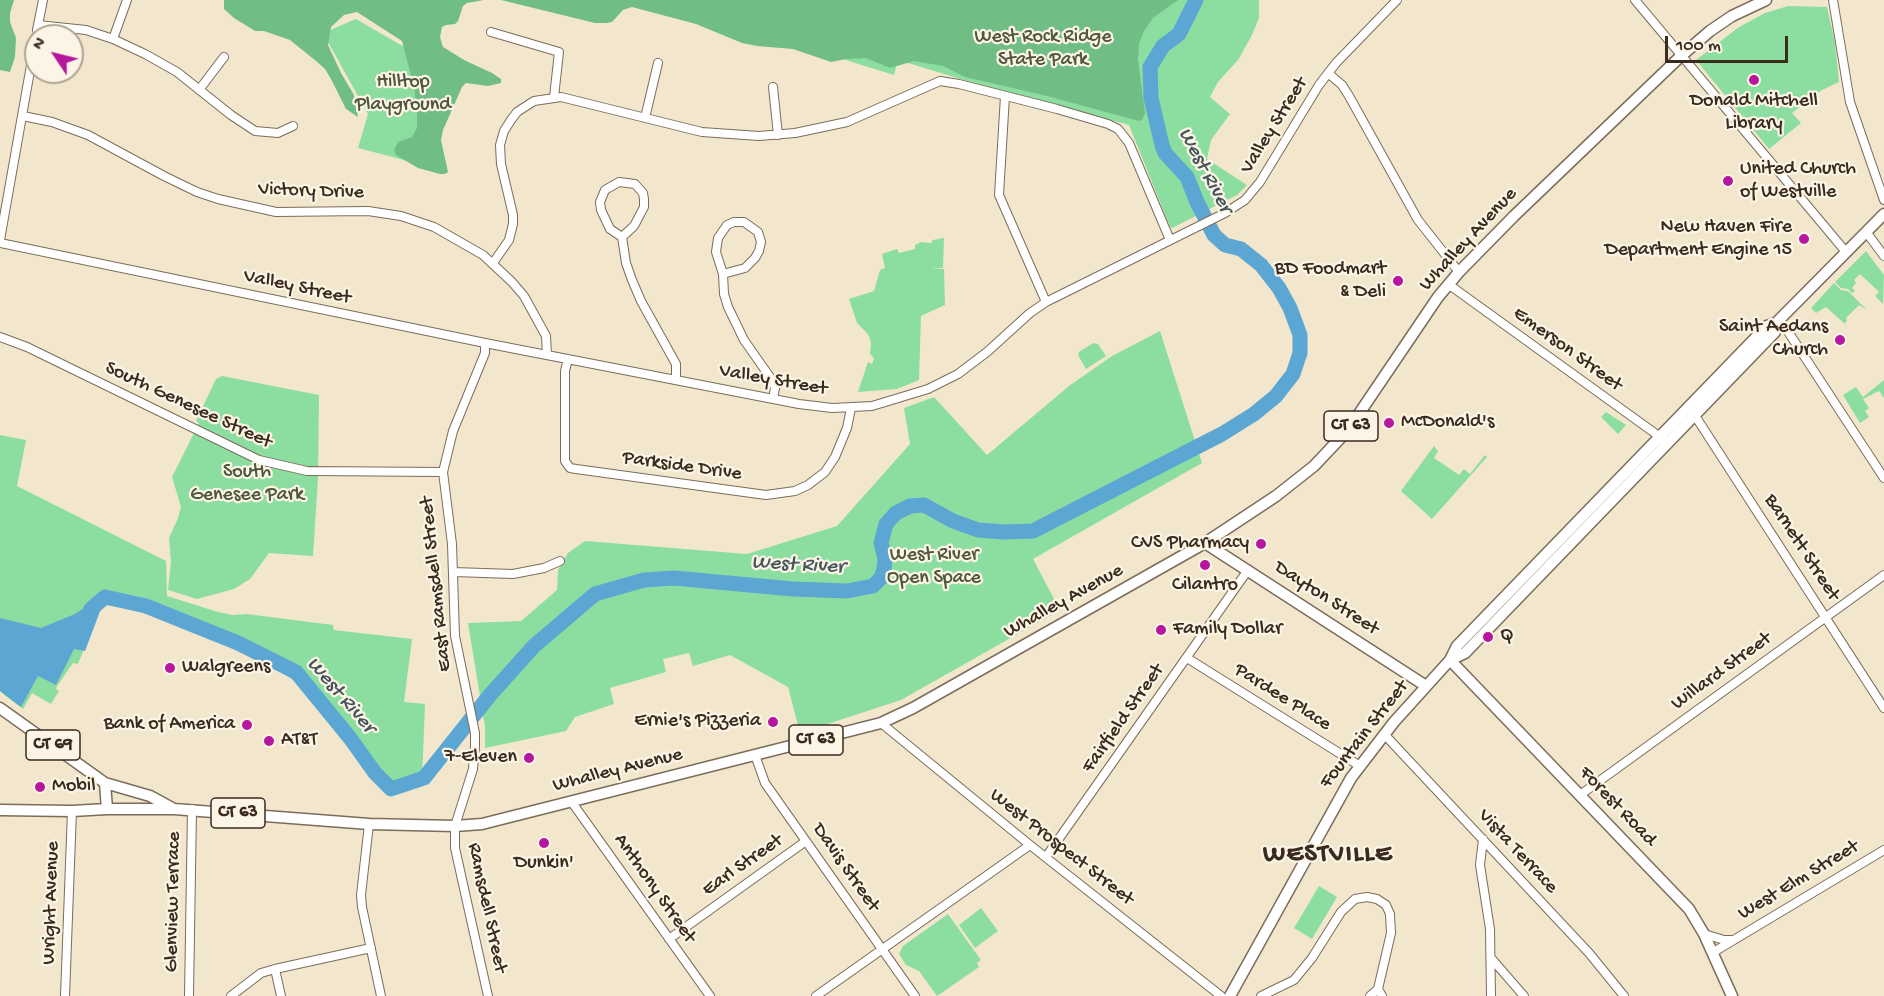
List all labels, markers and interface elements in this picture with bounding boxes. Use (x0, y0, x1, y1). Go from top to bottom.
north arrow (24, 24, 84, 84)
scale bar (1668, 24, 1791, 62)
park label: West Rock Ridge State Park (974, 26, 1112, 73)
text: N (30, 35, 51, 54)
text: 100 m (1676, 36, 1721, 57)
park label: Hilltop Playground (355, 71, 451, 118)
street label: Valley Street (1236, 73, 1314, 179)
marker: Donald Mitchell Library (1747, 73, 1761, 87)
place label: Donald Mitchell Library (1690, 90, 1818, 137)
water label: West River (1171, 124, 1237, 218)
place label: United Church of Westville (1740, 158, 1856, 205)
marker: United Church of Westville (1721, 174, 1735, 188)
street label: Victory Drive (258, 178, 364, 206)
street label: Whalley Avenue (1415, 183, 1523, 297)
place label: New Haven Fire Department Engine 15 (1605, 216, 1792, 263)
marker: New Haven Fire Department Engine 15 (1797, 232, 1811, 246)
place label: BD Foodmart & Deli (1275, 258, 1386, 305)
street label: Valley Street (241, 265, 353, 311)
marker: BD Foodmart & Deli (1391, 274, 1405, 288)
street label: Emerson Street (1508, 302, 1626, 398)
place label: Saint Aedans Church (1719, 316, 1828, 363)
marker: Saint Aedans Church (1833, 333, 1847, 347)
street label: South Genesee Street (101, 357, 275, 455)
street label: Valley Street (717, 360, 829, 402)
road number: CT 63 (1324, 411, 1378, 441)
place label: McDonald's (1401, 411, 1494, 435)
marker: McDonald's (1382, 416, 1396, 430)
street label: Parkside Drive (621, 447, 743, 487)
park label: South Genesee Park (190, 461, 304, 508)
street label: Barnett Street (1758, 490, 1844, 606)
street label: East Ramsdell Street (416, 495, 458, 673)
place label: CVS Pharmacy (1131, 532, 1249, 556)
marker: CVS Pharmacy (1254, 537, 1268, 551)
park label: West River Open Space (887, 544, 981, 591)
water label: West River (751, 551, 845, 581)
street label: Dayton Street (1269, 556, 1383, 642)
marker: Cilantro (1198, 558, 1212, 572)
street label: Whalley Avenue (1000, 559, 1128, 645)
place label: Cilantro (1172, 574, 1238, 598)
place label: Family Dollar (1173, 618, 1282, 642)
marker: Family Dollar (1154, 623, 1168, 637)
place label: Q (1500, 625, 1513, 649)
street label: Willard Street (1667, 628, 1777, 716)
marker: Q (1481, 630, 1495, 644)
water label: West River (300, 653, 380, 739)
place label: Walgreens (182, 656, 270, 680)
street label: Pardee Place (1229, 659, 1335, 737)
street label: Fairfield Street (1078, 660, 1170, 778)
marker: Walgreens (163, 661, 177, 675)
street label: Fountain Street (1315, 676, 1415, 794)
place label: Ernie's Pizzeria (634, 710, 761, 734)
place label: Bank of America (104, 713, 235, 737)
marker: Ernie's Pizzeria (766, 715, 780, 729)
marker: Bank of America (240, 718, 254, 732)
road number: CT 63 (789, 725, 843, 755)
place label: AT&T (281, 729, 317, 753)
road number: CT 69 (26, 730, 80, 760)
marker: AT&T (262, 734, 276, 748)
street label: Whalley Avenue (551, 743, 685, 799)
place label: 7-Eleven (444, 746, 517, 770)
marker: 7-Eleven (522, 751, 536, 765)
street label: Forest Road (1573, 762, 1661, 852)
place label: Mobil (52, 775, 96, 799)
marker: Mobil (33, 780, 47, 794)
street label: West Prospect Street (984, 784, 1138, 912)
road number: CT 63 (211, 798, 265, 828)
street label: Vista Terrace (1472, 805, 1562, 899)
street label: Davis Street (806, 819, 884, 917)
street label: Earl Street (698, 829, 788, 903)
street label: Anthony Street (607, 830, 701, 948)
street label: Glenview Terrace (161, 831, 187, 973)
marker: Dunkin' (537, 836, 551, 850)
street label: West Elm Street (1734, 836, 1864, 926)
district label: WESTVILLE (1263, 840, 1393, 872)
street label: Wright Avenue (38, 841, 66, 965)
street label: Ramsdell Street (461, 841, 511, 975)
place label: Dunkin' (514, 852, 574, 876)

